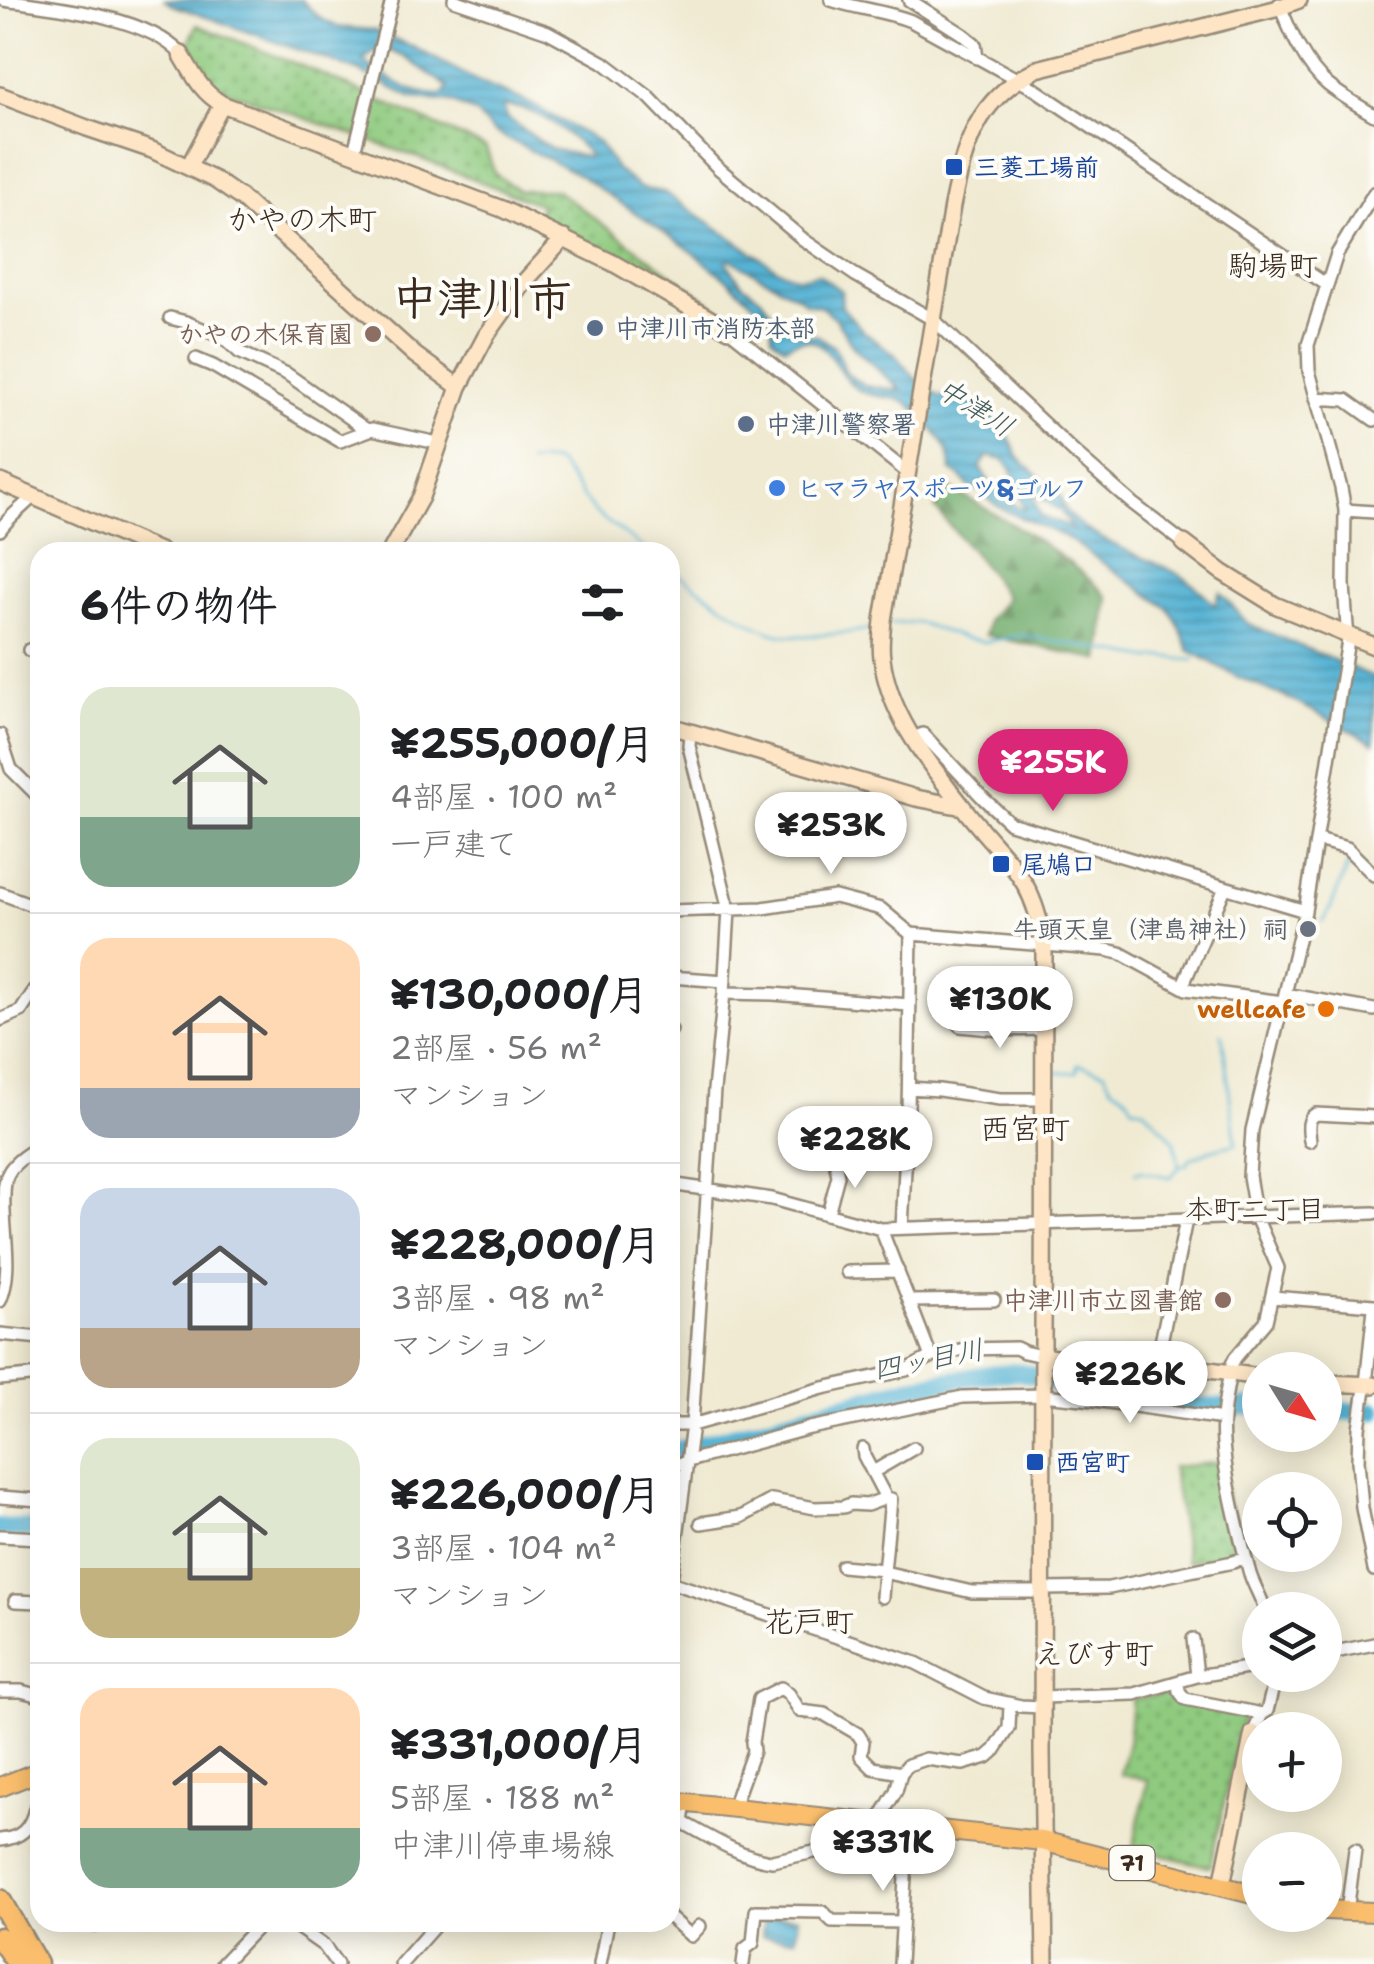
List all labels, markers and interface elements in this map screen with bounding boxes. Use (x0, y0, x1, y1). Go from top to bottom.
place label: 三菱工場前 (974, 150, 1099, 184)
marker: 三菱工場前 (943, 156, 965, 178)
district label: かやの木町 (227, 199, 377, 240)
district label: 駒場町 (1228, 245, 1318, 286)
district label: 中津川市 (392, 268, 572, 328)
place label: 中津川市消防本部 (615, 311, 815, 345)
place label: かやの木保育園 (178, 317, 353, 351)
marker: 中津川市消防本部 (584, 317, 606, 339)
marker: かやの木保育園 (362, 323, 384, 345)
water label: 中津川 (930, 369, 1022, 445)
place label: 中津川警察署 (766, 407, 916, 441)
marker: 中津川警察署 (735, 413, 757, 435)
place label: ヒマラヤスポーツ&ゴルフ (797, 471, 1088, 505)
marker: ヒマラヤスポーツ&ゴルフ (766, 477, 788, 499)
icon: filters (575, 575, 630, 630)
text: 6件の物件 (80, 577, 277, 633)
text: ¥255,000/月 (390, 715, 655, 771)
icon: home (160, 727, 280, 847)
pin: ¥255K (983, 729, 1123, 814)
text: ¥255K (1000, 740, 1106, 783)
text: 4部屋 · 100 m² (390, 775, 618, 818)
pin: ¥253K (761, 792, 901, 877)
text: ¥253K (777, 803, 885, 846)
text: 一戸建て (390, 822, 518, 865)
place label: 尾鳩口 (1021, 847, 1096, 881)
marker: 尾鳩口 (990, 853, 1012, 875)
place label: 牛頭天皇（津島神社）祠 (1013, 912, 1288, 946)
marker: 牛頭天皇（津島神社）祠 (1297, 918, 1319, 940)
text: ¥130,000/月 (390, 966, 649, 1022)
pin: ¥130K (930, 966, 1070, 1051)
text: ¥130K (949, 977, 1051, 1020)
icon: home (160, 978, 280, 1098)
place label: wellcafe (1198, 992, 1306, 1026)
marker: wellcafe (1315, 998, 1337, 1020)
text: 2部屋 · 56 m² (390, 1026, 602, 1069)
text: マンション (390, 1073, 549, 1116)
pin: ¥228K (785, 1106, 925, 1191)
district label: 西宮町 (980, 1108, 1070, 1149)
text: ¥228K (800, 1117, 910, 1160)
district label: 本町二丁目 (1185, 1190, 1325, 1228)
text: ¥228,000/月 (390, 1216, 662, 1272)
icon: home (160, 1228, 280, 1348)
text: 3部屋 · 98 m² (390, 1276, 605, 1319)
place label: 中津川市立図書館 (1003, 1283, 1203, 1317)
marker: 中津川市立図書館 (1212, 1289, 1234, 1311)
text: マンション (390, 1323, 549, 1366)
water label: 四ッ目川 (869, 1330, 987, 1388)
pin: ¥226K (1060, 1341, 1200, 1426)
text: ¥226K (1075, 1352, 1185, 1395)
north arrow (1242, 1352, 1342, 1452)
map controls (1242, 1352, 1342, 1932)
place label: 西宮町 (1055, 1445, 1130, 1479)
marker: 西宮町 (1024, 1451, 1046, 1473)
text: ¥226,000/月 (390, 1466, 662, 1522)
button: locate (1242, 1472, 1342, 1572)
icon: home (160, 1478, 280, 1598)
text: 3部屋 · 104 m² (390, 1526, 617, 1569)
text: マンション (390, 1573, 549, 1616)
button: layers (1242, 1592, 1342, 1692)
district label: 花戸町 (764, 1601, 854, 1642)
district label: えびす町 (1034, 1633, 1154, 1674)
button: + (1242, 1712, 1342, 1812)
text: ¥331,000/月 (390, 1716, 649, 1772)
icon: home (160, 1728, 280, 1848)
text: 5部屋 · 188 m² (390, 1776, 615, 1819)
pin: ¥331K (813, 1809, 953, 1894)
text: ¥331K (832, 1820, 934, 1863)
text: 中津川停車場線 (390, 1823, 614, 1866)
button: − (1242, 1832, 1342, 1932)
road number: 71 (1110, 1846, 1154, 1880)

